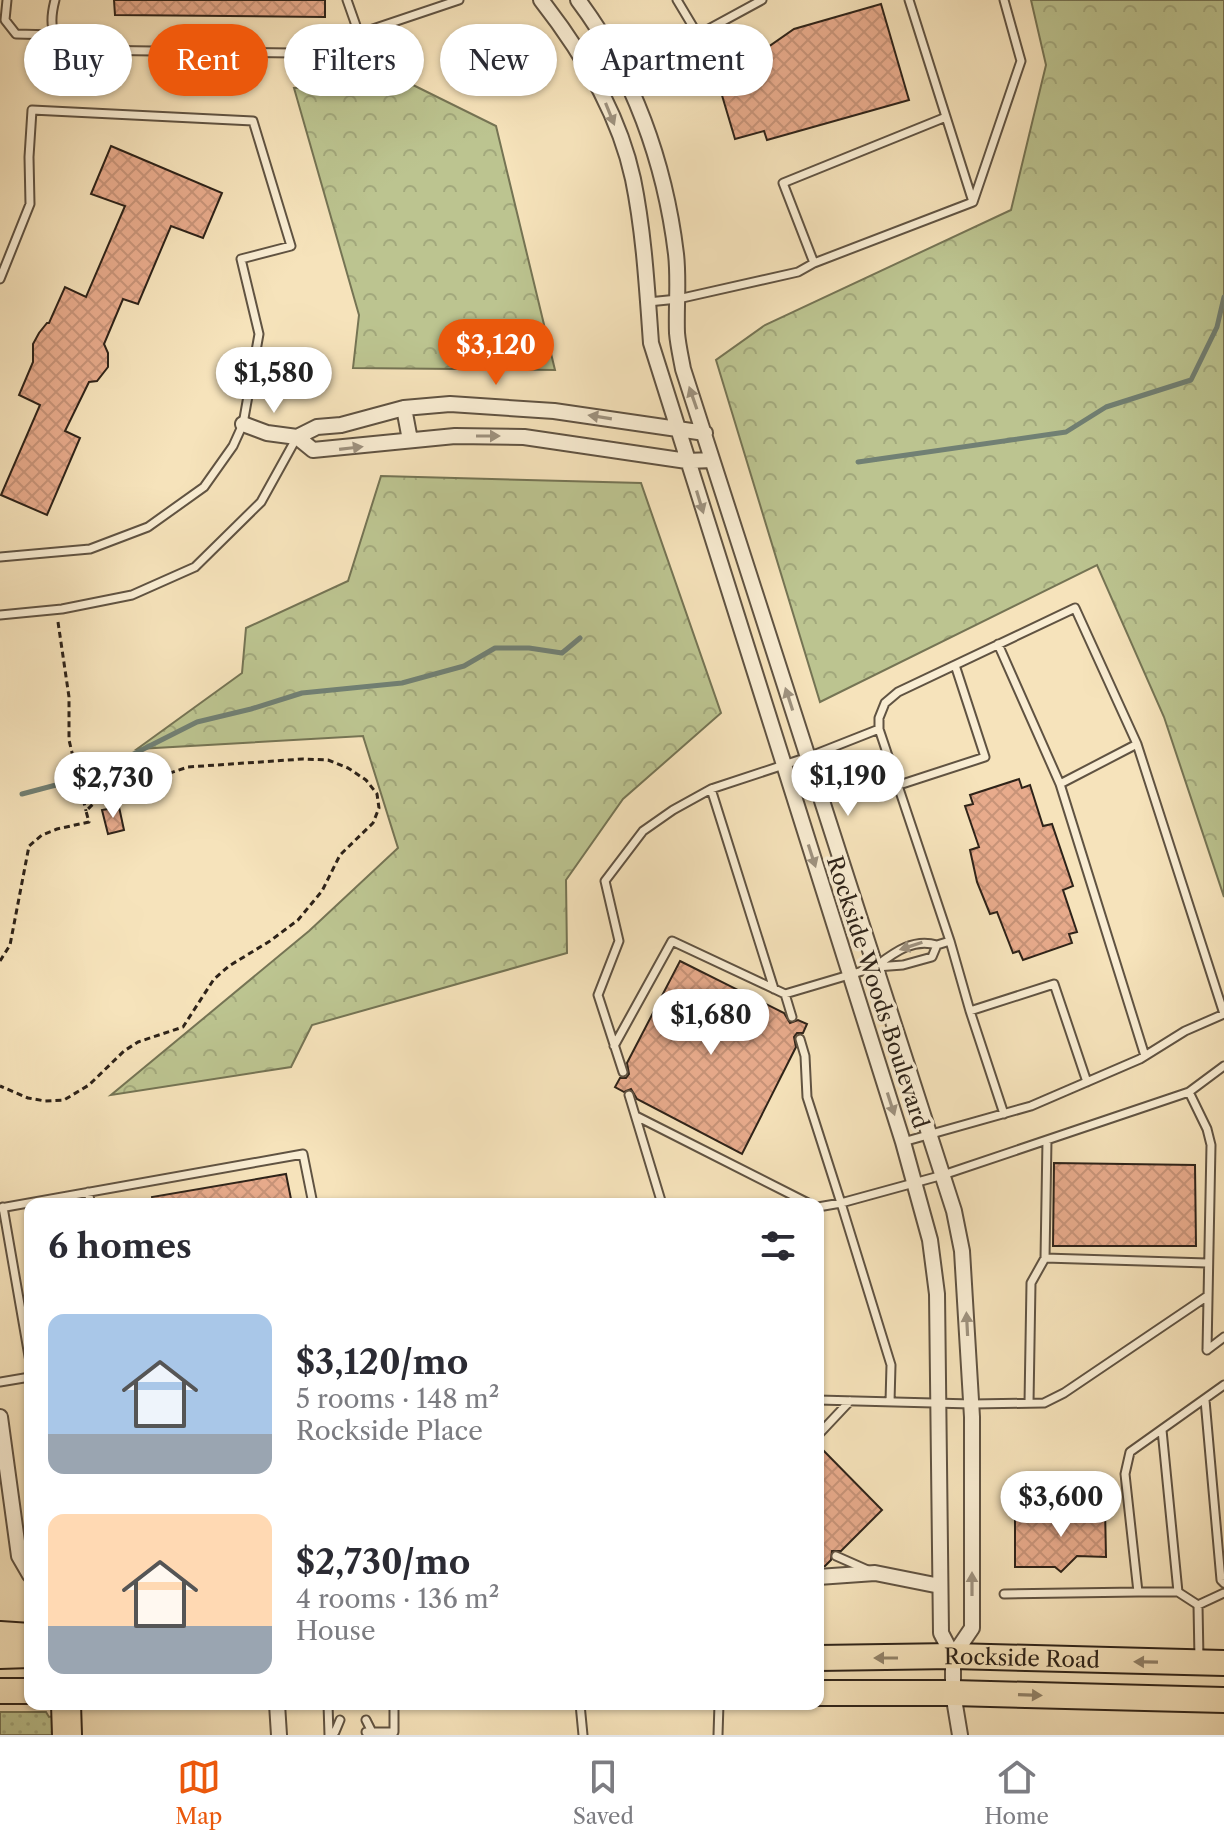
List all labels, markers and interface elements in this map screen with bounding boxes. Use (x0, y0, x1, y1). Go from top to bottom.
chip: Buy (24, 24, 132, 96)
chip: Rent (148, 24, 268, 96)
chip: Filters (284, 24, 424, 96)
chip: New (440, 24, 557, 96)
chip: Apartment (573, 24, 773, 96)
one-way arrow (603, 102, 616, 126)
pin: $3,120 (431, 319, 561, 387)
text: $3,120 (456, 329, 536, 361)
pin: $1,580 (209, 347, 339, 415)
text: $1,580 (234, 357, 314, 389)
one-way arrow (687, 386, 699, 410)
one-way arrow (588, 410, 613, 423)
one-way arrow (476, 430, 501, 442)
one-way arrow (339, 441, 364, 454)
one-way arrow (694, 490, 706, 514)
one-way arrow (783, 687, 795, 711)
pin: $1,190 (783, 750, 913, 818)
pin: $2,730 (48, 752, 178, 820)
text: $1,190 (809, 760, 887, 792)
text: $2,730 (72, 762, 154, 794)
one-way arrow (806, 845, 818, 869)
street label: Rockside Woods Boulevard (821, 853, 934, 1132)
one-way arrow (899, 940, 923, 952)
pin: $1,680 (646, 989, 776, 1057)
text: $1,680 (670, 999, 752, 1031)
one-way arrow (885, 1092, 897, 1116)
icon: filters (756, 1224, 800, 1268)
text: 6 homes (48, 1225, 192, 1267)
one-way arrow (960, 1311, 973, 1336)
text: $3,120/mo (296, 1341, 468, 1383)
icon: home (112, 1346, 208, 1442)
text: 5 rooms · 148 m² (296, 1383, 499, 1415)
text: Rockside Place (296, 1415, 483, 1447)
pin: $3,600 (996, 1471, 1126, 1539)
text: $3,600 (1018, 1481, 1104, 1513)
text: $2,730/mo (296, 1541, 470, 1583)
icon: home (112, 1546, 208, 1642)
one-way arrow (966, 1571, 978, 1596)
text: 4 rooms · 136 m² (296, 1583, 499, 1615)
text: House (296, 1615, 376, 1647)
street label: Rockside Road (944, 1643, 1100, 1674)
one-way arrow (873, 1652, 898, 1664)
one-way arrow (1133, 1656, 1158, 1668)
one-way arrow (1018, 1689, 1043, 1702)
tab: Map (175, 1755, 222, 1830)
tab: Saved (573, 1755, 634, 1830)
tab: Home (984, 1755, 1049, 1830)

